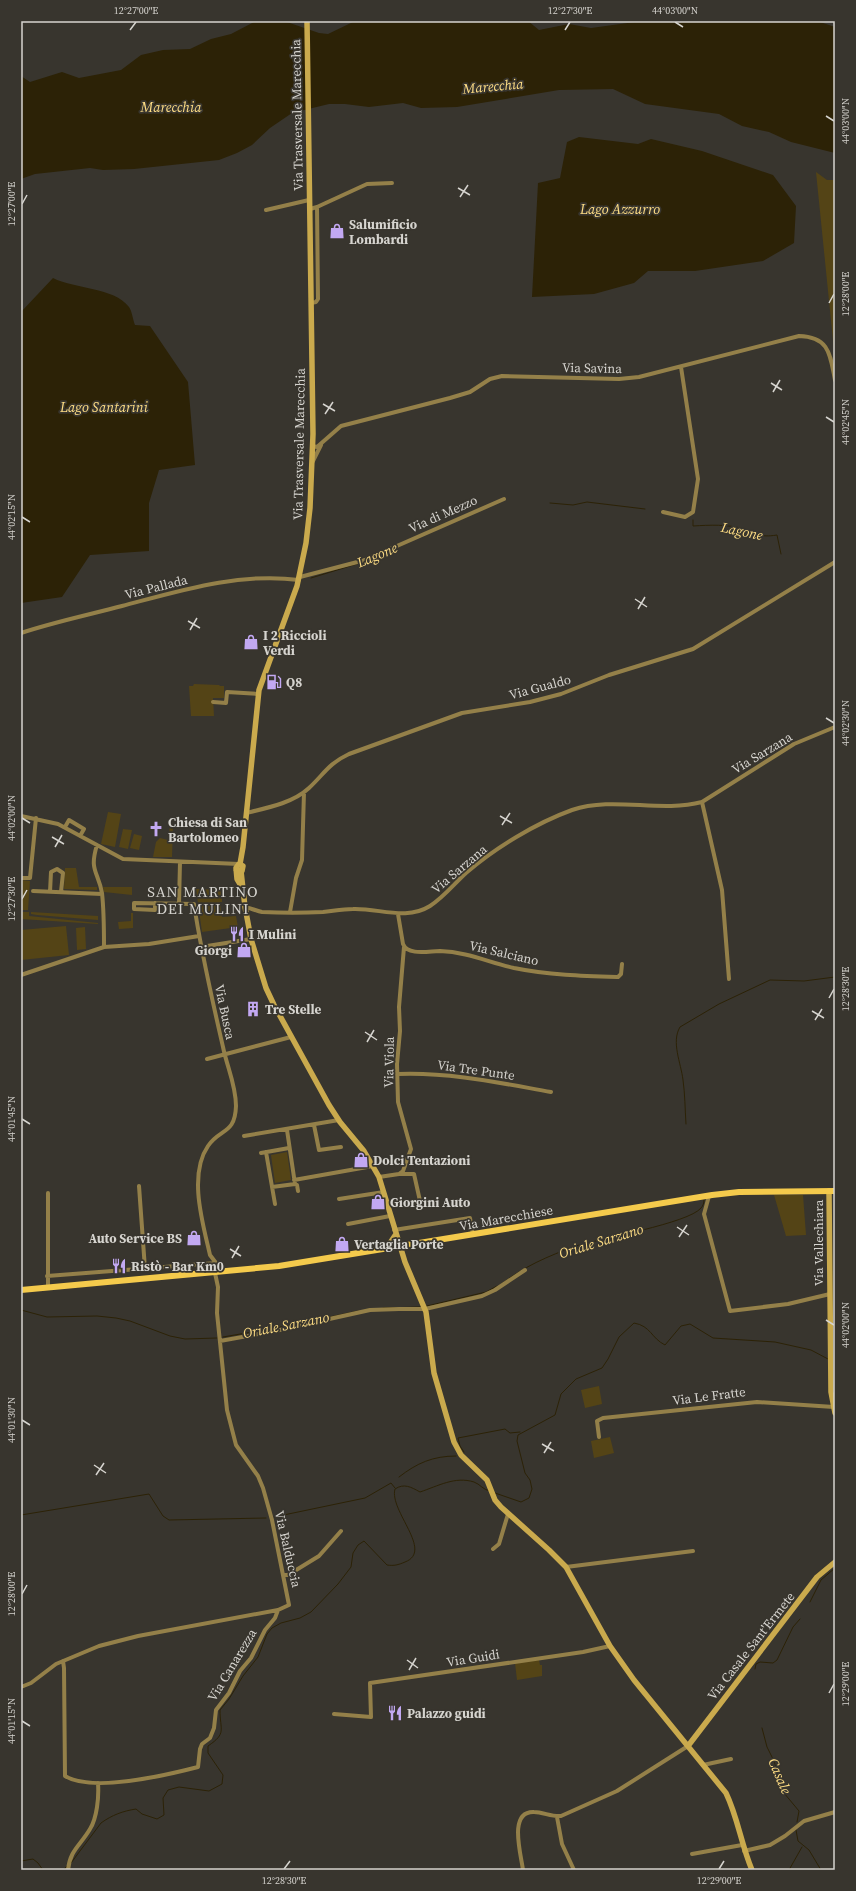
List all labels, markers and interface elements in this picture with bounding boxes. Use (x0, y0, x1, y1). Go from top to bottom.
text: 12°27'00"E (114, 4, 158, 17)
text: 12°27'30"E (548, 4, 592, 17)
text: 44°03'00"N (652, 4, 698, 17)
street label: Via Trasversale Marecchia (287, 39, 307, 191)
water label: Marecchia (461, 73, 525, 99)
water label: Marecchia (139, 97, 202, 117)
text: 44°03'00"N (839, 98, 852, 144)
text: 12°27'00"E (5, 182, 18, 226)
water label: Lago Azzurro (579, 199, 660, 219)
place label: Salumificio Lombardi (349, 216, 417, 248)
shop icon: Salumificio Lombardi (328, 222, 346, 240)
text: 12°28'00"E (839, 272, 852, 316)
street label: Via Savina (562, 359, 622, 377)
street label: Via Trasversale Marecchia (289, 368, 309, 520)
water label: Lago Santarini (59, 397, 149, 417)
text: 44°02'45"N (839, 399, 852, 445)
street label: Via di Mezzo (406, 491, 480, 537)
text: 44°02'15"N (5, 494, 18, 540)
water label: Lagone (718, 517, 765, 545)
water label: Lagone (353, 537, 401, 573)
street label: Via Pallada (123, 571, 190, 603)
place label: I 2 Riccioli Verdi (263, 627, 327, 659)
shop icon: I 2 Riccioli Verdi (242, 633, 260, 651)
street label: Via Gualdo (507, 671, 573, 703)
fuel station icon: Q8 (265, 673, 283, 691)
place label: Q8 (286, 674, 302, 691)
text: 44°02'30"N (839, 700, 852, 746)
street label: Via Sarzana (729, 728, 796, 778)
text: 44°02'00"N (5, 795, 18, 841)
place label: Chiesa di San Bartolomeo (168, 814, 247, 846)
church icon: Chiesa di San Bartolomeo (147, 820, 165, 838)
street label: Via Sarzana (428, 841, 491, 897)
text: 12°27'30"E (5, 877, 18, 921)
district label: SAN MARTINO DEI MULINI (147, 881, 259, 919)
restaurant icon: I Mulini (228, 925, 246, 943)
place label: I Mulini (249, 926, 296, 943)
street label: Via Salciano (468, 937, 540, 969)
shop icon: Giorgi (235, 941, 253, 959)
place label: Giorgi (195, 942, 232, 959)
text: 12°28'30"E (839, 967, 852, 1011)
street label: Via Busca (211, 983, 239, 1042)
building icon: Tre Stelle (244, 1000, 262, 1018)
place label: Tre Stelle (265, 1001, 322, 1018)
street label: Via Viola (380, 1036, 398, 1088)
street label: Via Tre Punte (436, 1056, 516, 1084)
text: 44°01'45"N (5, 1096, 18, 1142)
shop icon: Dolci Tentazioni (352, 1151, 370, 1169)
place label: Dolci Tentazioni (373, 1152, 470, 1169)
shop icon: Giorgini Auto (369, 1193, 387, 1211)
place label: Giorgini Auto (390, 1194, 470, 1211)
street label: Via Vallechiara (810, 1199, 827, 1286)
street label: Via Marecchiese (458, 1201, 555, 1235)
water label: Oriale Sarzano (556, 1219, 646, 1263)
shop icon: Auto Service BS (185, 1229, 203, 1247)
place label: Auto Service BS (88, 1230, 182, 1247)
shop icon: Vertaglia Porte (333, 1235, 351, 1253)
place label: Vertaglia Porte (354, 1236, 444, 1253)
restaurant icon: Ristò - Bar Km0 (110, 1257, 128, 1275)
place label: Ristò - Bar Km0 (131, 1258, 224, 1275)
text: 44°02'00"N (839, 1302, 852, 1348)
water label: Oriale Sarzano (241, 1307, 331, 1343)
street label: Via Le Fratte (671, 1383, 747, 1409)
text: 44°01'30"N (5, 1397, 18, 1443)
street label: Via Balduccia (271, 1509, 305, 1589)
text: 12°28'00"E (5, 1572, 18, 1616)
street label: Via Casale Sant'Ermete (703, 1588, 799, 1704)
street label: Via Canarezza (204, 1625, 260, 1704)
street label: Via Guidi (445, 1645, 501, 1671)
text: 12°29'00"E (839, 1662, 852, 1706)
text: 44°01'15"N (5, 1698, 18, 1744)
restaurant icon: Palazzo guidi (386, 1704, 404, 1722)
place label: Palazzo guidi (407, 1705, 486, 1722)
water label: Casale (763, 1755, 797, 1797)
text: 12°28'30"E (262, 1874, 306, 1887)
text: 12°29'00"E (697, 1874, 741, 1887)

